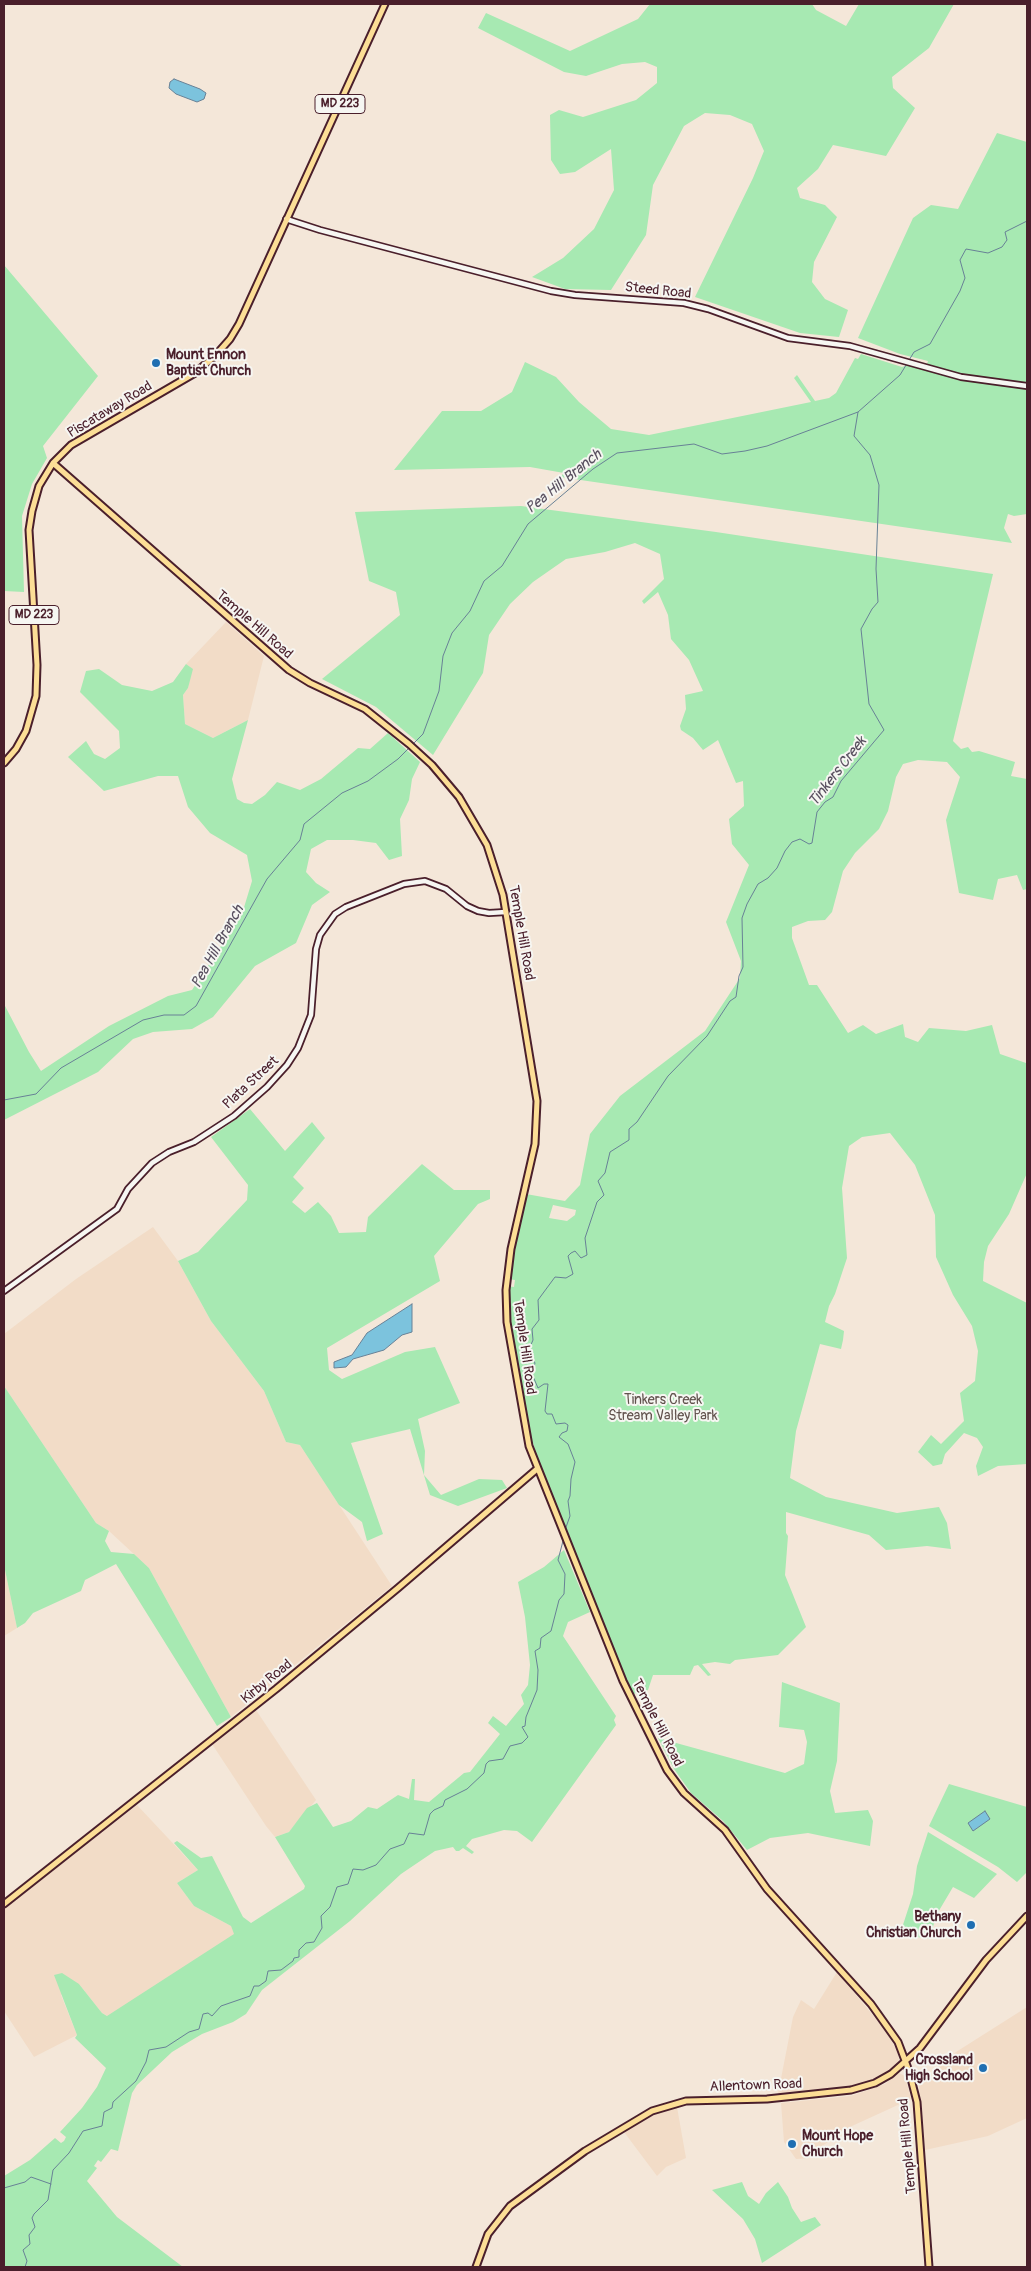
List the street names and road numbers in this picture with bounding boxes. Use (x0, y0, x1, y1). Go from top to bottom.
road number: MD 223 (315, 95, 365, 114)
street label: Steed Road (624, 279, 692, 303)
street label: Piscataway Road (65, 378, 155, 442)
street label: Temple Hill Road (212, 587, 296, 663)
road number: MD 223 (9, 606, 59, 624)
street label: Temple Hill Road (504, 884, 538, 982)
street label: Plata Street (220, 1053, 282, 1113)
street label: Temple Hill Road (509, 1298, 539, 1396)
street label: Kirby Road (238, 1656, 296, 1708)
street label: Temple Hill Road (628, 1676, 686, 1770)
street label: Allentown Road (709, 2076, 803, 2096)
street label: Temple Hill Road (895, 2097, 921, 2195)

